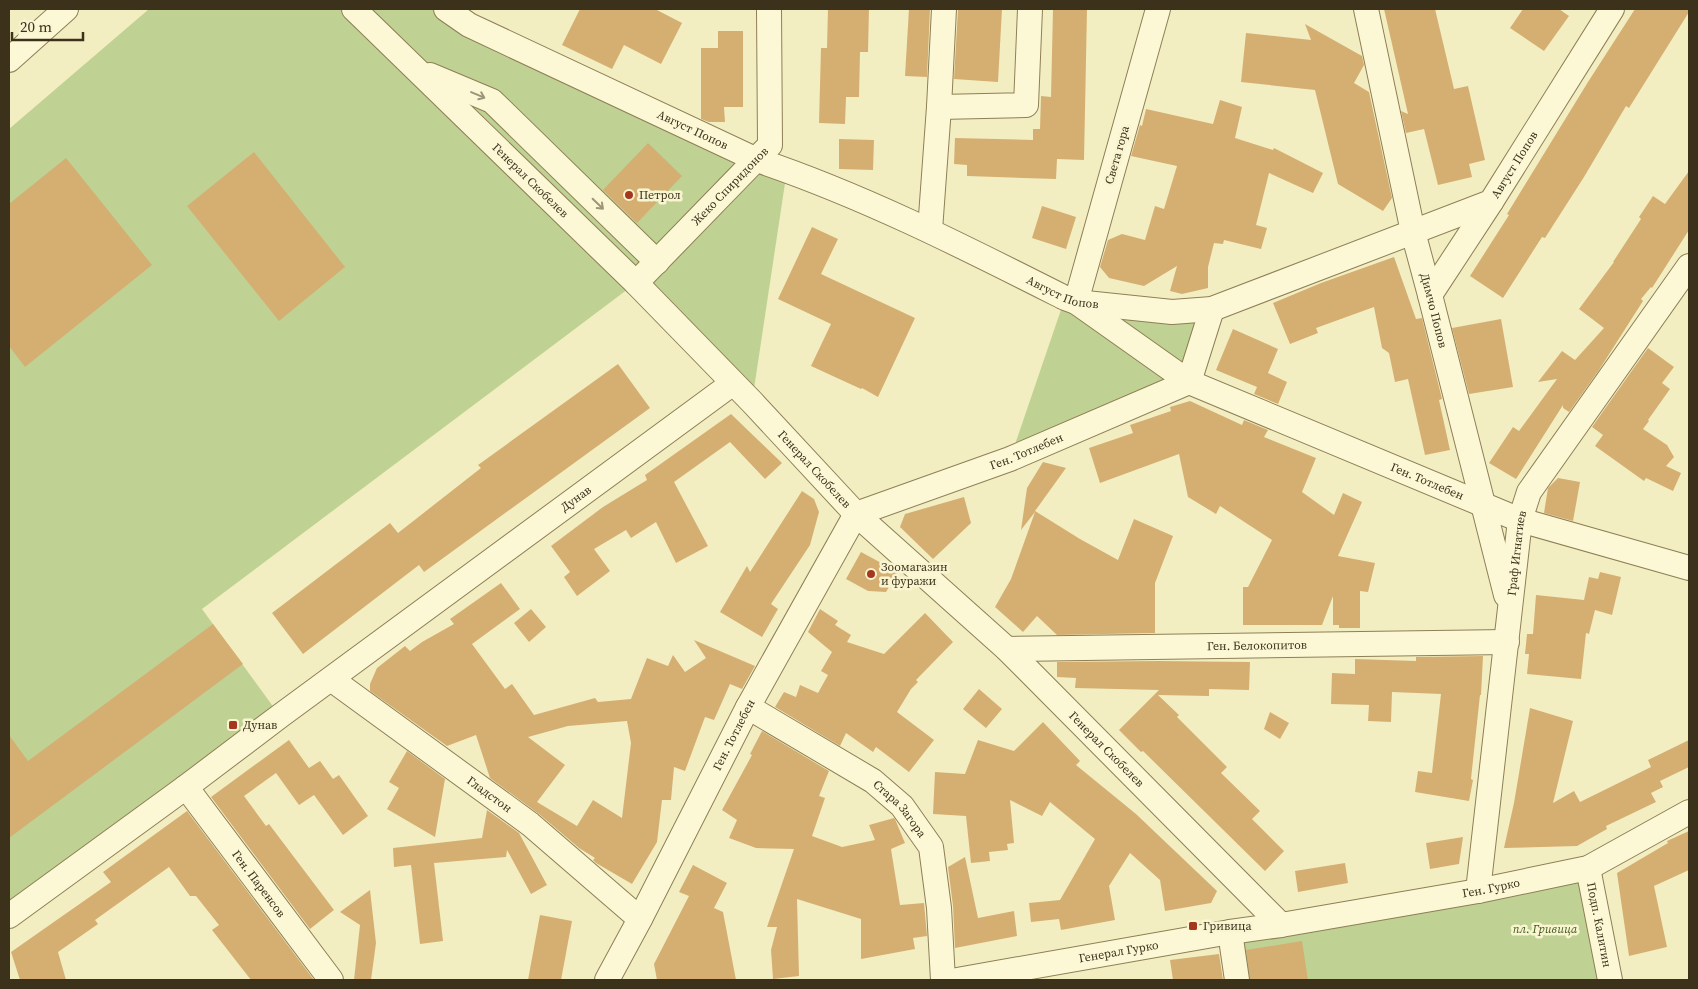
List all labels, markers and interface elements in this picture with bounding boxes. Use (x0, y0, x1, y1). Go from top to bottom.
scale bar (12, 10, 84, 42)
text: 20 m (20, 16, 52, 37)
one-way arrow (470, 91, 485, 101)
street label: Август Попов (655, 106, 731, 153)
street label: Света гора (1101, 123, 1133, 186)
street label: Август Попов (1487, 128, 1541, 201)
street label: Генерал Скобелев (489, 140, 572, 221)
street label: Жеко Спиридонов (688, 143, 772, 229)
place label: Петрол (639, 187, 681, 203)
marker: Петрол (623, 189, 635, 201)
one-way arrow (591, 198, 604, 210)
street label: Димчо Попов (1416, 271, 1451, 350)
street label: Август Попов (1024, 272, 1099, 312)
street label: Генерал Скобелев (774, 427, 854, 511)
street label: Ген. Тотлебен (988, 429, 1066, 474)
street label: Ген. Тотлебен (1388, 459, 1467, 504)
street label: Дунав (557, 482, 594, 515)
street label: Граф Игнатиев (1503, 509, 1531, 597)
place label: Зоомагазин и фуражи (881, 559, 948, 589)
marker: Зоомагазин и фуражи (865, 568, 877, 580)
street label: Ген. Белокопитов (1207, 637, 1307, 654)
street label: Ген. Тотлебен (709, 696, 759, 773)
street label: Генерал Скобелев (1065, 708, 1148, 791)
place label: Дунав (243, 717, 277, 733)
marker: Дунав (227, 719, 239, 731)
street label: Гладстон (464, 773, 515, 816)
street label: Стара Загора (870, 776, 930, 841)
street label: Ген. Паренсов (228, 847, 289, 921)
street label: Ген. Гурко (1461, 874, 1522, 902)
street label: Подп. Калитин (1583, 881, 1615, 969)
place label: Гривица (1203, 918, 1252, 934)
marker: Гривица (1187, 920, 1199, 932)
park label: пл. Гривица (1513, 921, 1578, 937)
street label: Генерал Гурко (1077, 937, 1160, 966)

